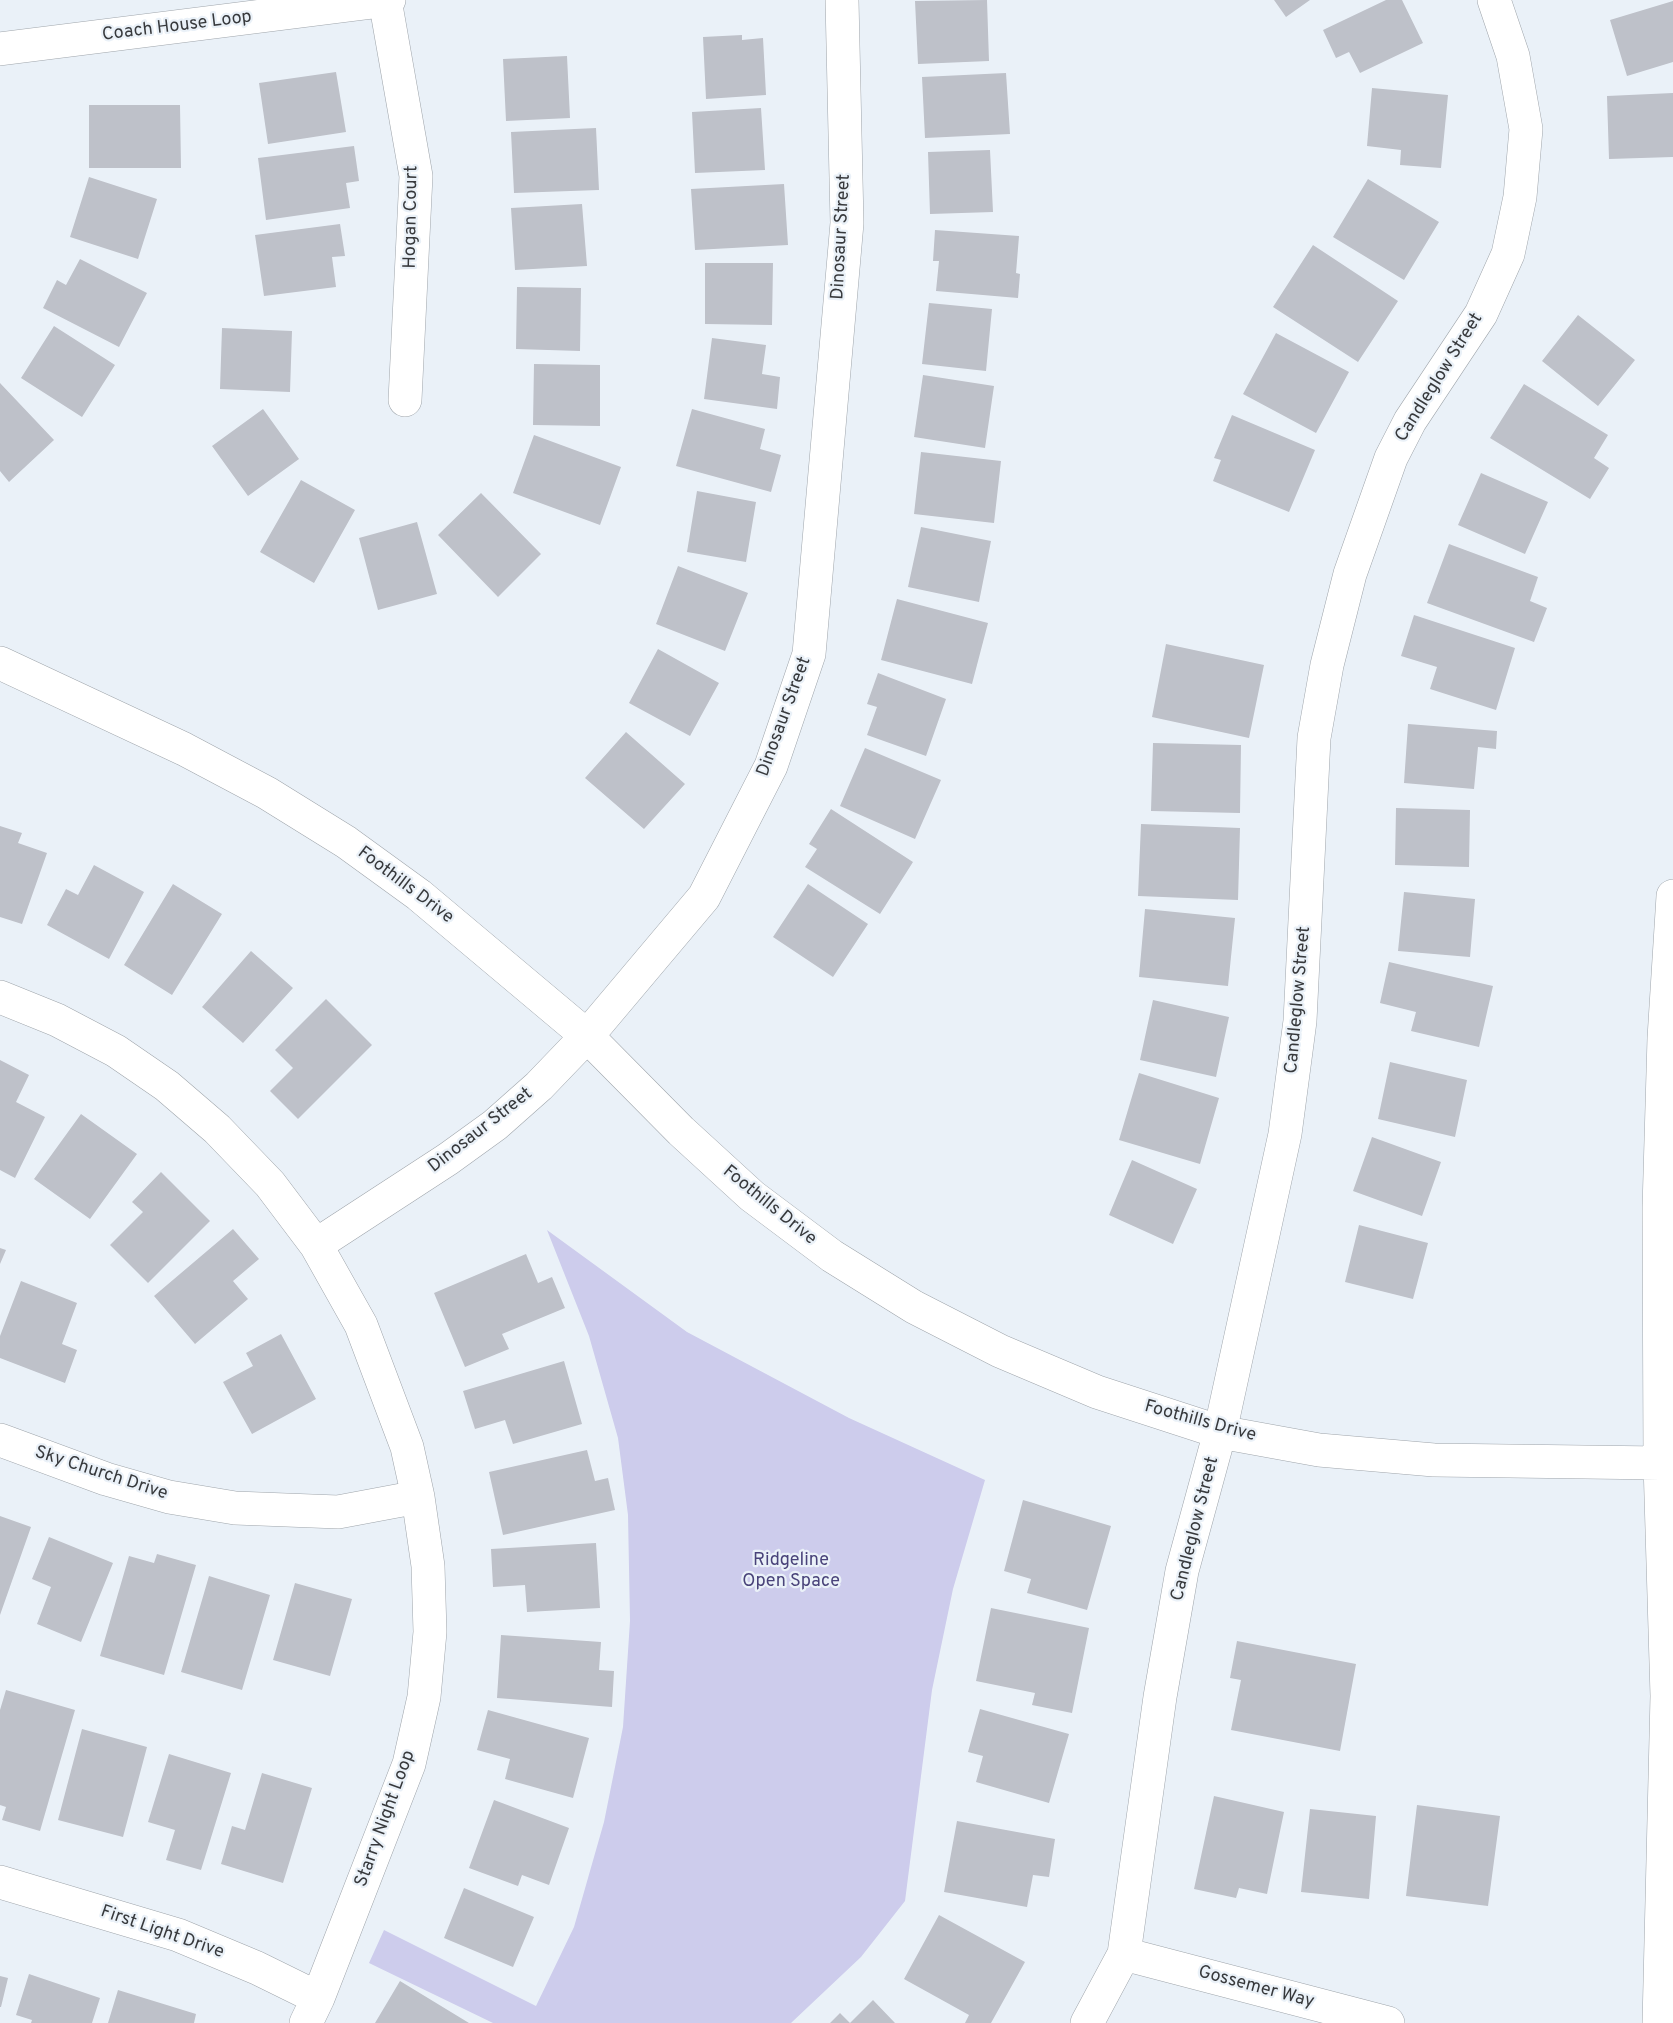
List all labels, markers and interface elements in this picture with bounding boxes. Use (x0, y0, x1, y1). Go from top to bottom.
street label: Coach House Loop (101, 7, 253, 47)
street label: Hogan Court (400, 165, 424, 269)
street label: Dinosaur Street (828, 174, 856, 300)
street label: Candleglow Street (1392, 310, 1488, 446)
street label: Dinosaur Street (753, 654, 817, 780)
street label: Foothills Drive (353, 843, 457, 929)
street label: Candleglow Street (1282, 925, 1316, 1075)
street label: Dinosaur Street (425, 1084, 537, 1178)
street label: Foothills Drive (718, 1161, 820, 1251)
street label: Foothills Drive (1142, 1397, 1258, 1447)
street label: Sky Church Drive (32, 1442, 170, 1506)
street label: Candleglow Street (1168, 1455, 1224, 1603)
park label: Ridgeline Open Space (742, 1550, 840, 1592)
street label: Starry Night Loop (351, 1748, 421, 1890)
street label: First Light Drive (97, 1902, 227, 1964)
street label: Gossemer Way (1196, 1962, 1316, 2014)

